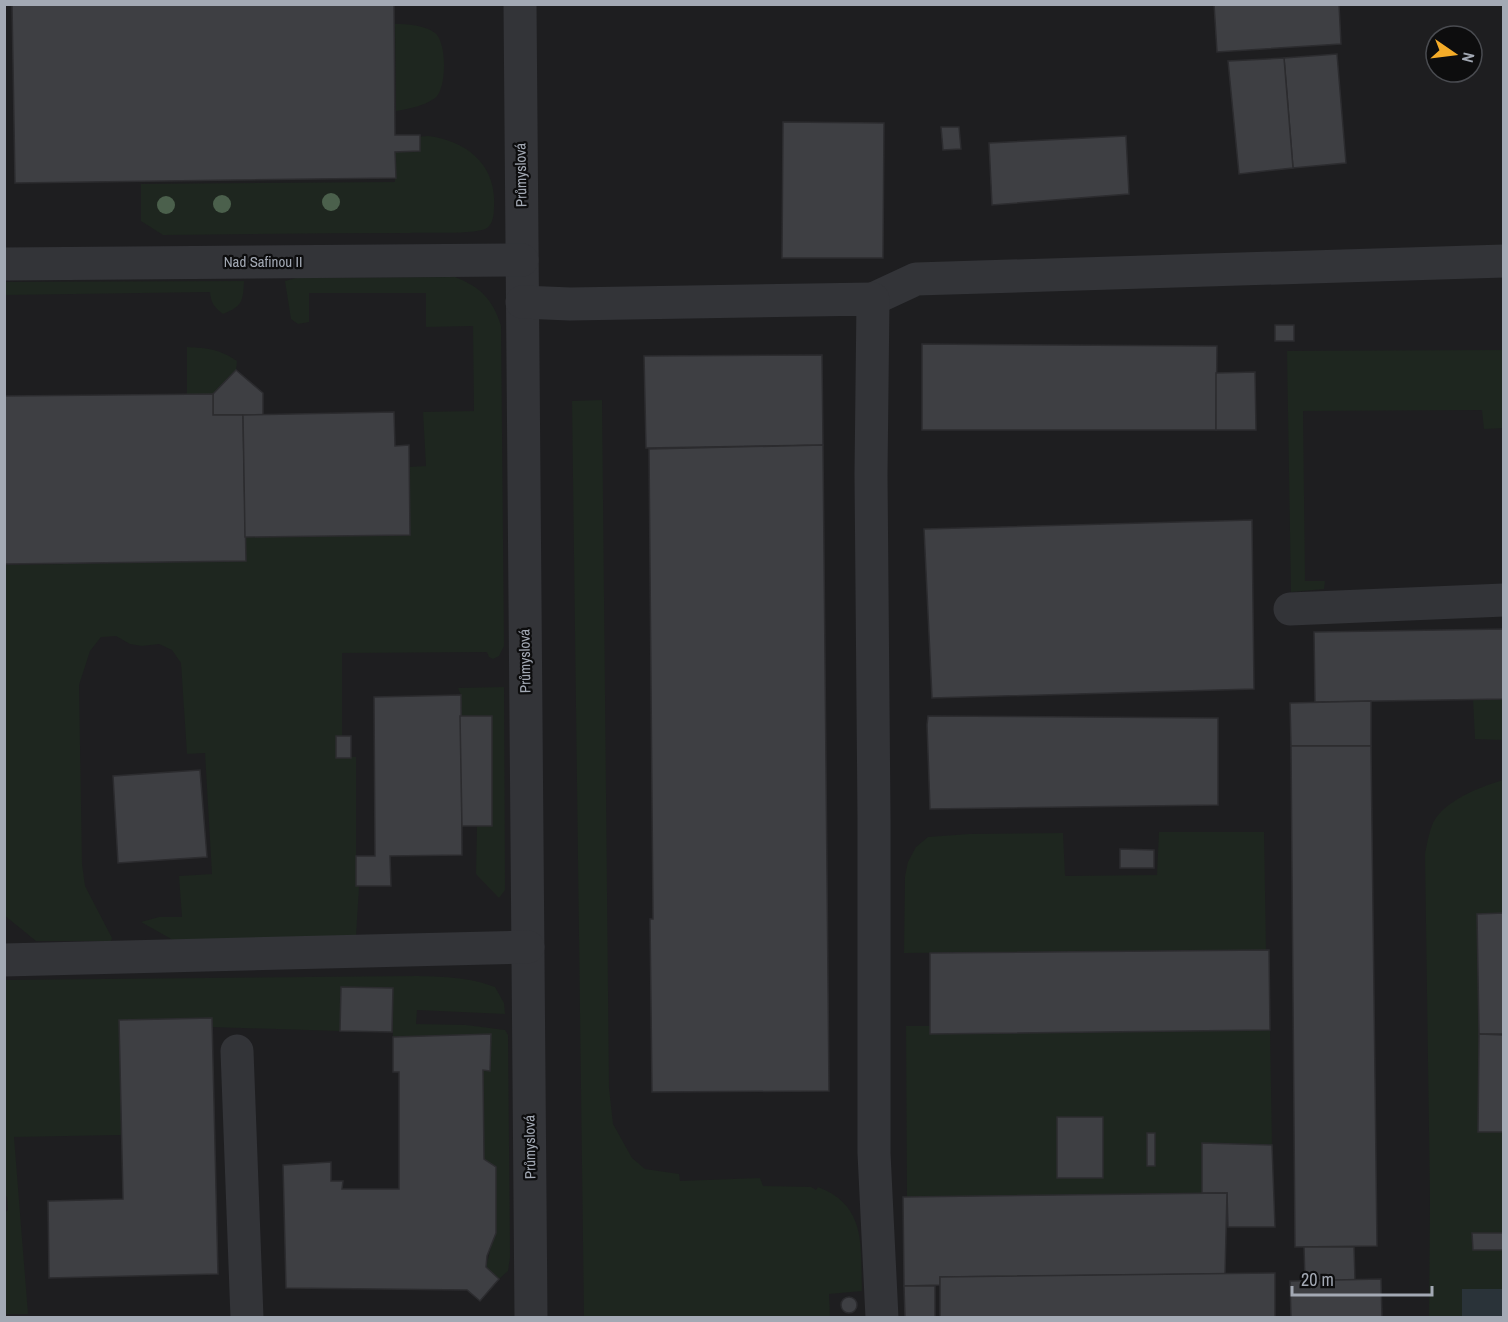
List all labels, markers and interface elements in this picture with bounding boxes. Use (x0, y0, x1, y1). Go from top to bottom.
north arrow (1424, 24, 1484, 84)
text: N (1457, 50, 1480, 65)
street label: Průmyslová (509, 143, 532, 207)
street label: Nad Safinou II (224, 251, 302, 272)
street label: Průmyslová (513, 629, 536, 693)
street label: Průmyslová (518, 1115, 541, 1179)
scale bar (1292, 1259, 1432, 1297)
text: 20 m (1301, 1267, 1334, 1292)

